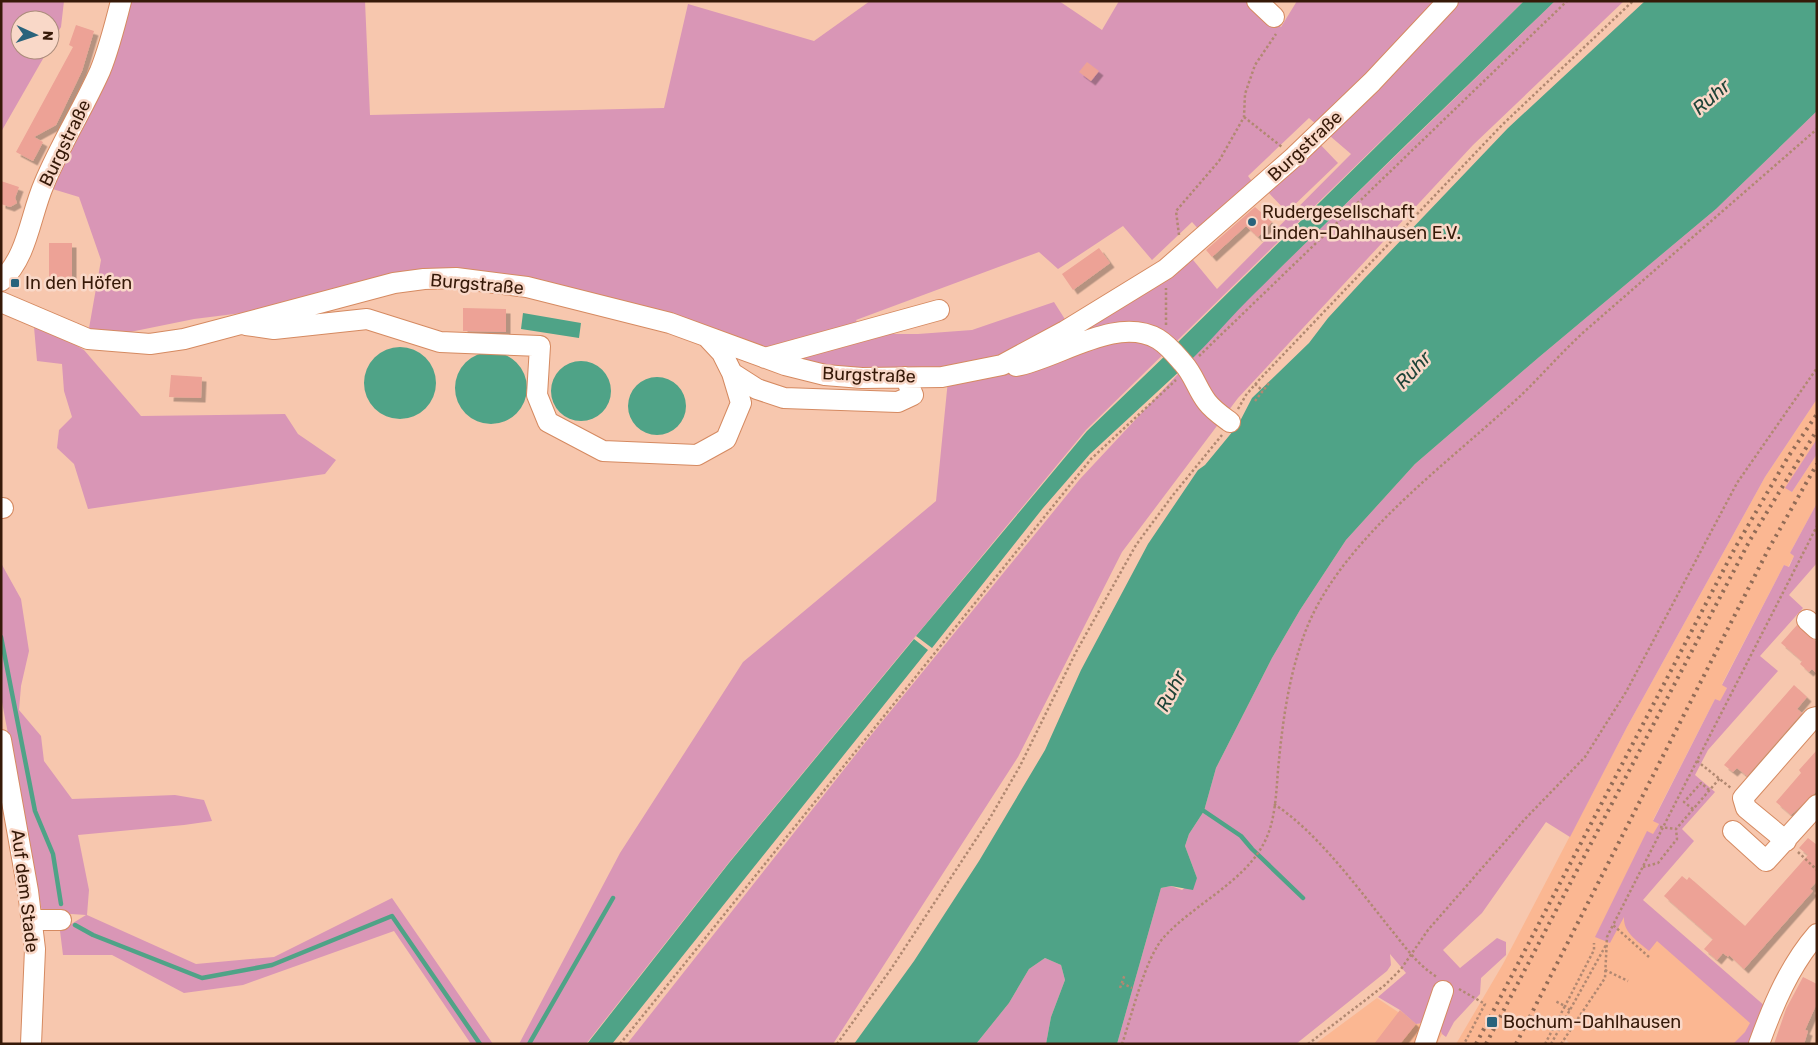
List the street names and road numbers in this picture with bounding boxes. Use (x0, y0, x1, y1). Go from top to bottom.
street label: Burgstraße (35, 96, 95, 190)
street label: Burgstraße (1263, 106, 1347, 186)
street label: Burgstraße (429, 269, 525, 299)
street label: Burgstraße (822, 362, 916, 388)
street label: Auf dem Stade (7, 828, 43, 954)

